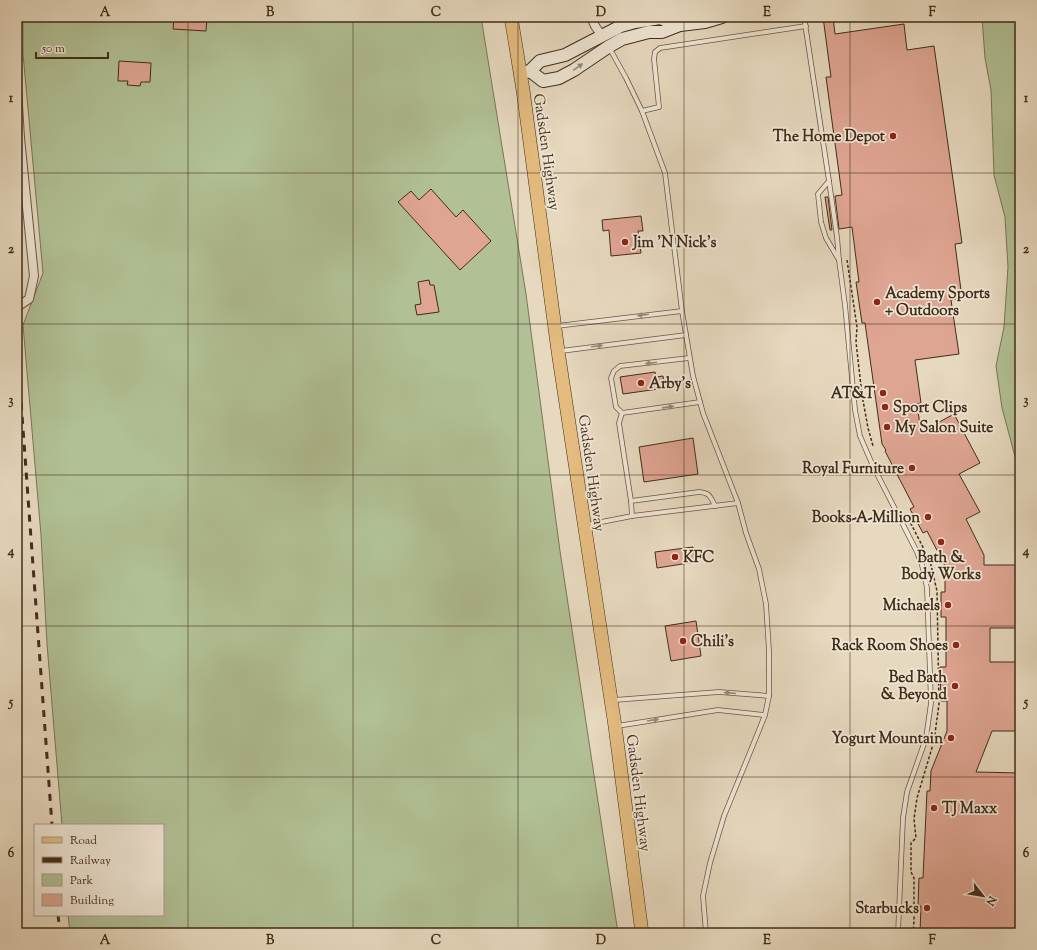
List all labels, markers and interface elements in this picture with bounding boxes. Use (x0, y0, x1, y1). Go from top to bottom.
text: A (100, 4, 111, 22)
text: B (266, 4, 275, 22)
text: C (431, 4, 441, 22)
text: D (596, 4, 606, 22)
text: E (763, 4, 771, 22)
text: F (928, 4, 936, 22)
scale bar (36, 34, 108, 60)
text: 50 m (41, 40, 65, 58)
one-way arrow (573, 63, 584, 71)
text: 1 (9, 90, 14, 108)
text: 1 (1024, 90, 1029, 108)
street label: Gadsden Highway (527, 92, 564, 213)
place label: The Home Depot (773, 127, 886, 148)
marker: The Home Depot (888, 131, 898, 141)
place label: Jim 'N Nick's (632, 233, 717, 254)
marker: Jim 'N Nick's (620, 237, 630, 247)
text: 2 (8, 241, 15, 259)
text: 2 (1023, 241, 1030, 259)
place label: Academy Sports + Outdoors (885, 284, 990, 322)
marker: Academy Sports + Outdoors (872, 297, 882, 307)
one-way arrow (637, 312, 649, 319)
one-way arrow (591, 343, 603, 349)
one-way arrow (644, 359, 657, 366)
place label: Arby's (649, 374, 691, 395)
marker: Arby's (636, 378, 646, 388)
place label: AT&T (831, 384, 875, 405)
marker: AT&T (878, 388, 888, 398)
text: 3 (8, 392, 14, 410)
text: 3 (1023, 392, 1029, 410)
place label: Sport Clips (893, 398, 967, 419)
marker: Sport Clips (880, 402, 890, 412)
one-way arrow (662, 404, 674, 410)
street label: Gadsden Highway (572, 413, 609, 534)
place label: My Salon Suite (895, 418, 993, 439)
marker: My Salon Suite (882, 422, 892, 432)
place label: Royal Furniture (802, 459, 904, 480)
marker: Royal Furniture (907, 463, 917, 473)
place label: Books-A-Million (812, 508, 920, 529)
marker: Books-A-Million (923, 512, 933, 522)
marker: Bath & Body Works (936, 537, 946, 547)
text: 4 (7, 543, 15, 561)
text: 4 (1022, 543, 1030, 561)
place label: KFC (683, 548, 714, 569)
place label: Bath & Body Works (901, 548, 981, 586)
marker: KFC (670, 552, 680, 562)
place label: Michaels (883, 596, 940, 617)
marker: Michaels (943, 600, 953, 610)
place label: Chili's (691, 632, 734, 653)
marker: Chili's (678, 636, 688, 646)
place label: Rack Room Shoes (831, 636, 948, 657)
marker: Rack Room Shoes (951, 640, 961, 650)
place label: Bed Bath & Beyond (881, 668, 948, 706)
marker: Bed Bath & Beyond (950, 681, 960, 691)
one-way arrow (724, 689, 736, 696)
text: 5 (8, 694, 14, 712)
text: 5 (1023, 694, 1029, 712)
one-way arrow (647, 717, 659, 723)
place label: Yogurt Mountain (831, 729, 943, 750)
street label: Gadsden Highway (620, 733, 655, 854)
marker: Yogurt Mountain (946, 733, 956, 743)
place label: TJ Maxx (942, 799, 998, 820)
marker: TJ Maxx (929, 803, 939, 813)
legend (34, 824, 164, 916)
text: Road (70, 832, 97, 850)
text: 6 (8, 845, 15, 863)
text: 6 (1023, 845, 1030, 863)
text: Railway (70, 852, 111, 870)
text: Park (70, 872, 93, 890)
north arrow (963, 876, 1003, 916)
text: Building (70, 892, 114, 910)
text: N (981, 892, 1000, 909)
place label: Starbucks (855, 899, 919, 920)
marker: Starbucks (922, 903, 932, 913)
text: A (100, 932, 111, 950)
text: B (266, 932, 275, 950)
text: C (431, 932, 441, 950)
text: D (596, 932, 606, 950)
text: E (763, 932, 771, 950)
text: F (928, 932, 936, 950)

